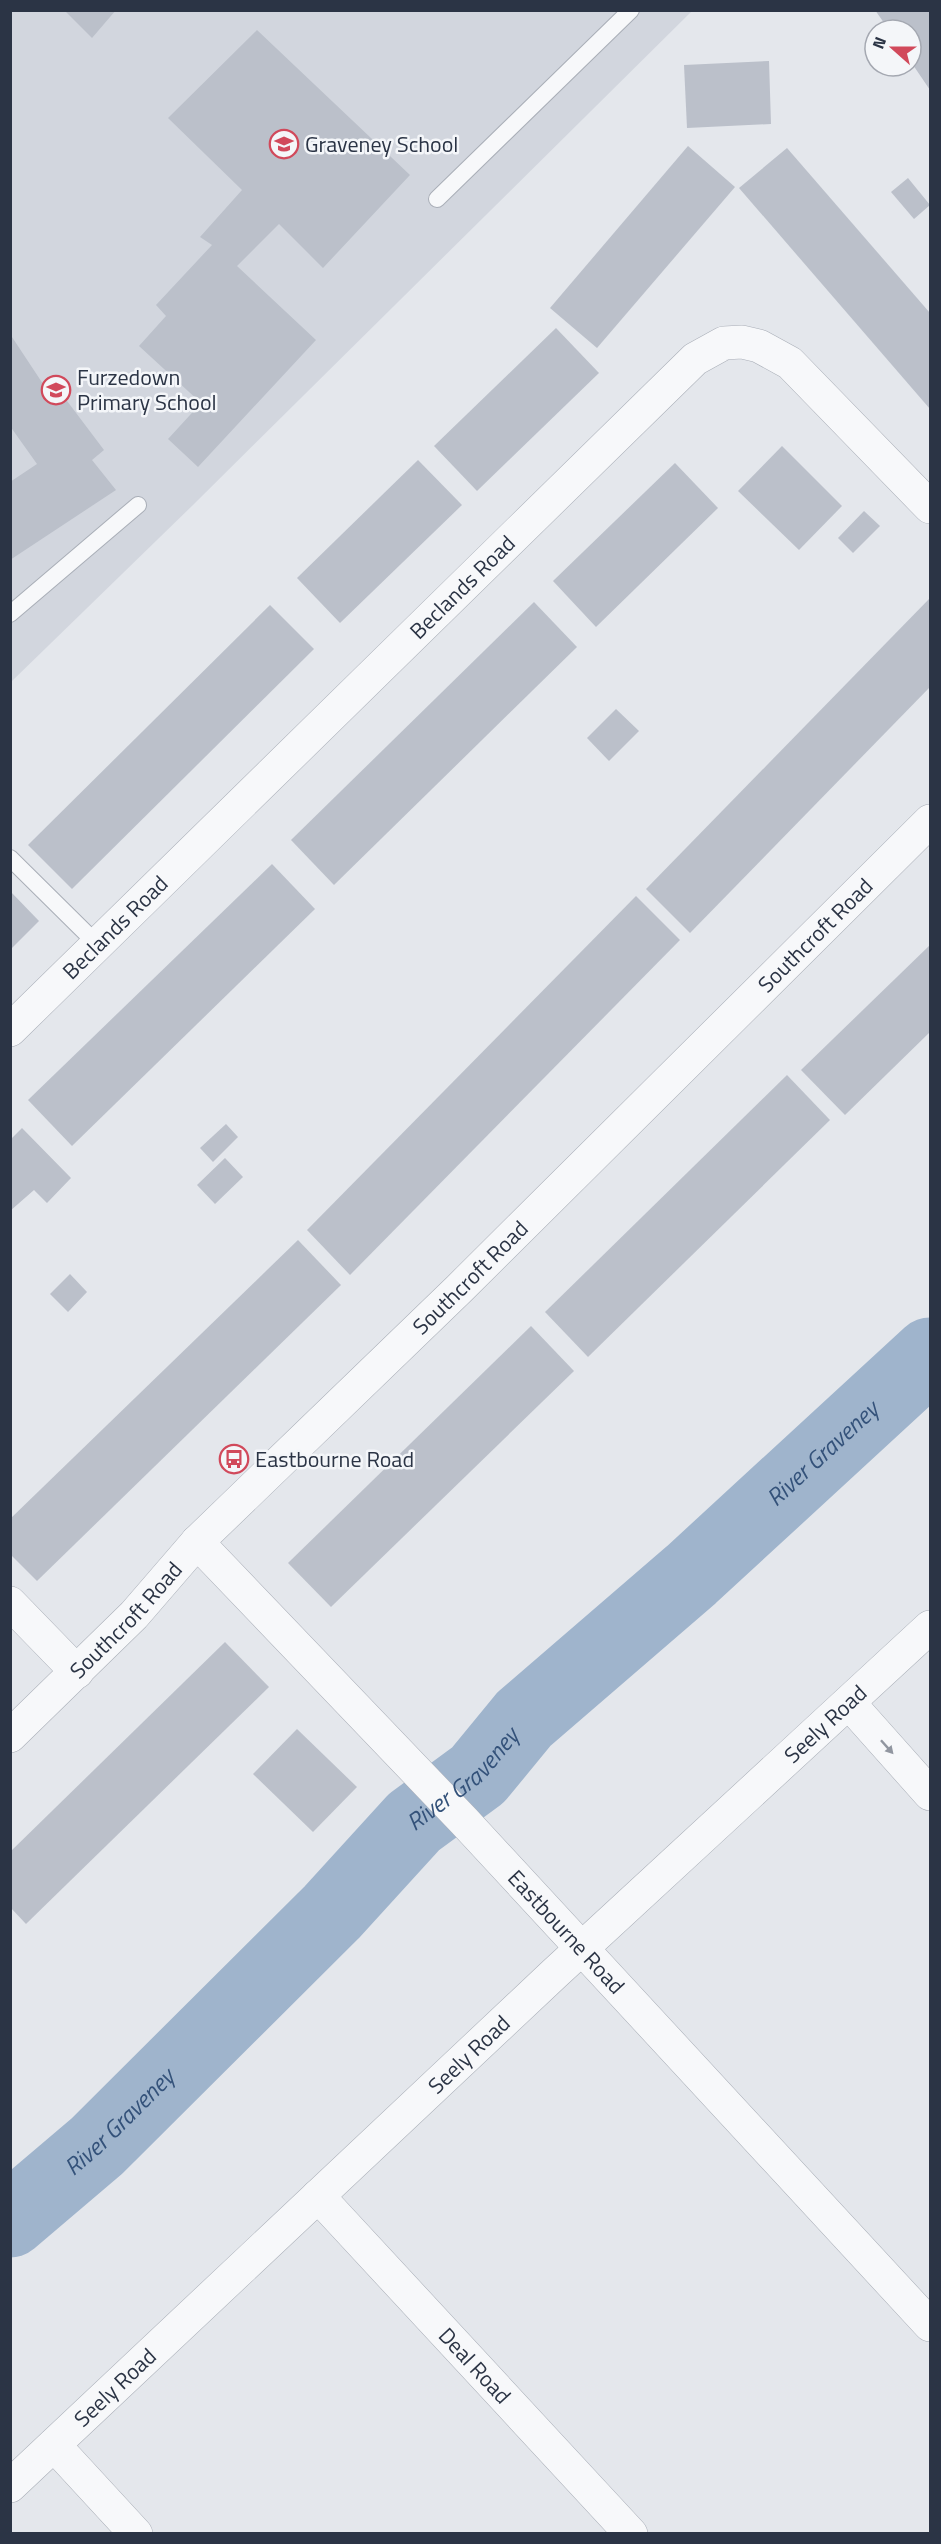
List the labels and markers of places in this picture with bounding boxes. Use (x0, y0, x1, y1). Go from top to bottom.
place label: Graveney School (305, 127, 458, 161)
school or university icon: Graveney School (268, 128, 300, 160)
place label: Furzedown Primary School (77, 360, 217, 419)
school or university icon: Furzedown Primary School (40, 374, 72, 406)
place label: Eastbourne Road (255, 1442, 414, 1476)
bus stop icon: Eastbourne Road (218, 1443, 250, 1475)

